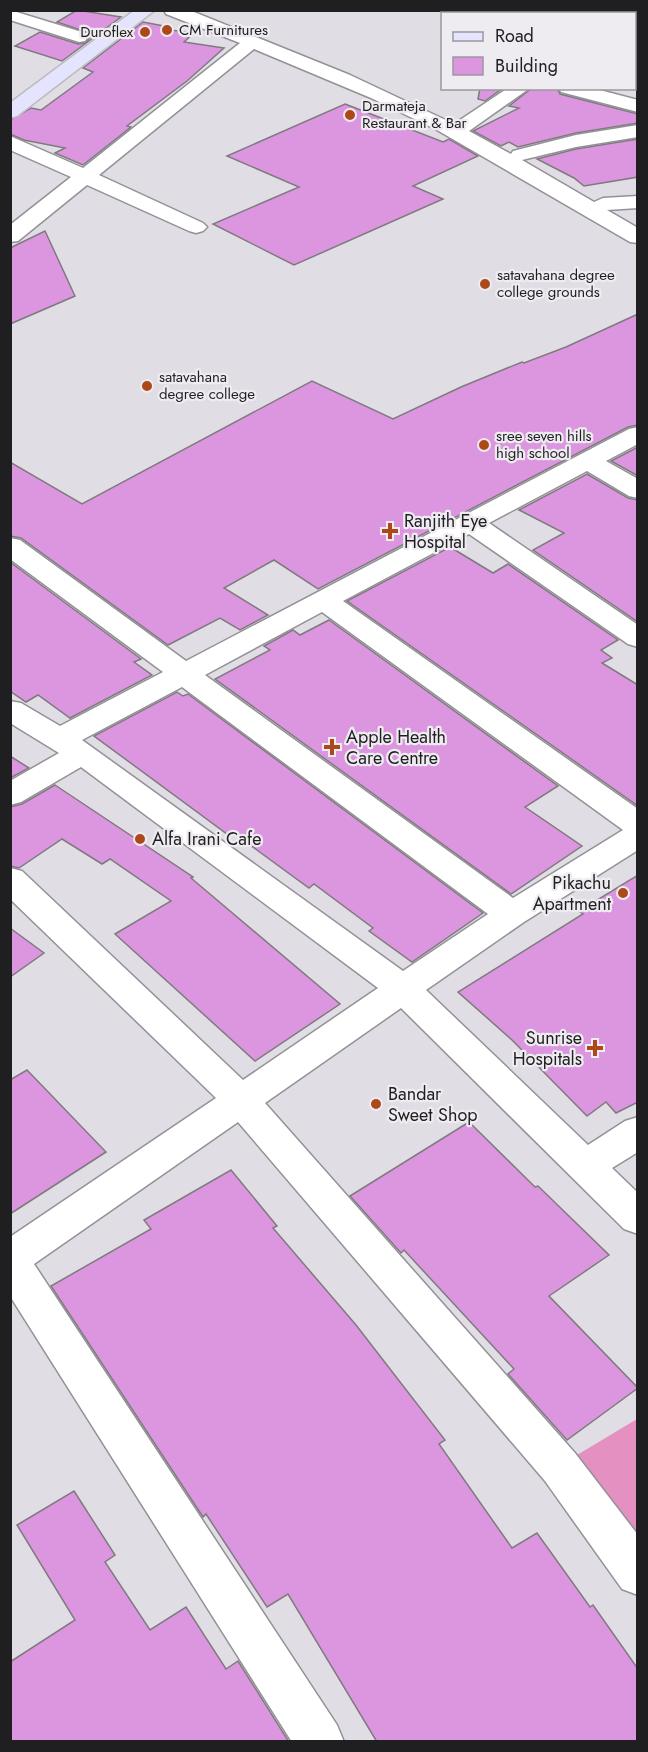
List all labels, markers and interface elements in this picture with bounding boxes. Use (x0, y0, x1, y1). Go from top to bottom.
legend (441, 12, 636, 90)
place label: CM Furnitures (179, 19, 268, 41)
place label: Duroflex (80, 21, 134, 43)
marker: CM Furnitures (160, 23, 174, 37)
text: Road (495, 23, 534, 49)
marker: Duroflex (138, 25, 152, 39)
text: Building (495, 53, 558, 79)
place label: Darmateja Restaurant & Bar (362, 95, 467, 134)
marker: Darmateja Restaurant & Bar (343, 108, 357, 122)
place label: satavahana degree college grounds (497, 264, 615, 303)
marker: satavahana degree college grounds (478, 277, 492, 291)
place label: satavahana degree college (159, 366, 255, 405)
marker: satavahana degree college (140, 379, 154, 393)
place label: sree seven hills high school (496, 425, 592, 464)
marker: sree seven hills high school (477, 438, 491, 452)
place label: Ranjith Eye Hospital (404, 508, 487, 555)
marker: Ranjith Eye Hospital (381, 522, 399, 540)
place label: Apple Health Care Centre (346, 724, 446, 771)
marker: Apple Health Care Centre (323, 738, 341, 756)
place label: Alfa Irani Cafe (152, 826, 261, 852)
marker: Alfa Irani Cafe (133, 832, 147, 846)
place label: Pikachu Apartment (533, 870, 612, 917)
marker: Pikachu Apartment (616, 886, 630, 900)
place label: Sunrise Hospitals (513, 1025, 582, 1072)
marker: Sunrise Hospitals (586, 1039, 604, 1057)
place label: Bandar Sweet Shop (388, 1081, 478, 1128)
marker: Bandar Sweet Shop (369, 1097, 383, 1111)

